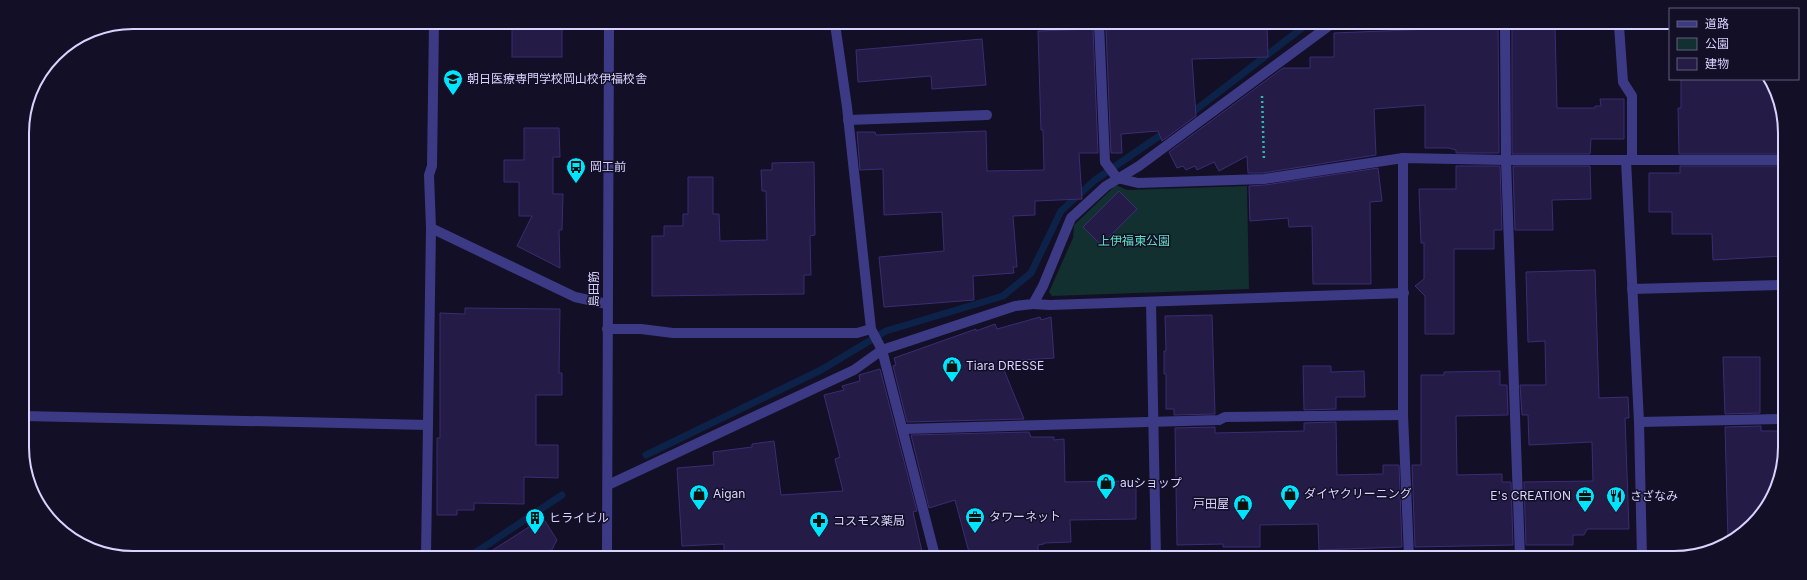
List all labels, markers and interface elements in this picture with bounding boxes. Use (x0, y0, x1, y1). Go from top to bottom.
legend (1669, 8, 1799, 80)
text: 道路 (1705, 16, 1729, 31)
text: 公園 (1705, 36, 1729, 51)
text: 建物 (1705, 56, 1729, 71)
school or university icon: 朝日医療専門学校岡山校伊福校舎 (442, 68, 464, 96)
place label: 朝日医療専門学校岡山校伊福校舎 (467, 71, 647, 86)
bus stop icon: 岡工前 (565, 156, 587, 184)
place label: 岡工前 (590, 159, 626, 174)
park label: 上伊福東公園 (1098, 233, 1170, 248)
street label: 島田筋 (586, 271, 601, 307)
shop icon: Tiara DRESSE (941, 355, 963, 383)
place label: Tiara DRESSE (966, 358, 1044, 373)
shop icon: auショップ (1095, 472, 1117, 500)
place label: auショップ (1120, 475, 1182, 490)
shop icon: Aigan (688, 483, 710, 511)
shop icon: ダイヤクリーニング (1279, 483, 1301, 511)
office icon: E's CREATION (1574, 485, 1596, 513)
restaurant icon: さざなみ (1605, 485, 1627, 513)
place label: Aigan (713, 486, 745, 501)
place label: ダイヤクリーニング (1304, 486, 1412, 501)
place label: E's CREATION (1490, 488, 1571, 503)
place label: さざなみ (1630, 488, 1678, 503)
shop icon: 戸田屋 (1232, 493, 1254, 521)
place label: 戸田屋 (1193, 496, 1229, 511)
office icon: タワーネット (964, 506, 986, 534)
building icon: ヒライビル (524, 507, 546, 535)
place label: タワーネット (989, 509, 1061, 524)
place label: ヒライビル (549, 510, 609, 525)
pharmacy icon: コスモス薬局 (808, 510, 830, 538)
place label: コスモス薬局 (833, 513, 905, 528)

